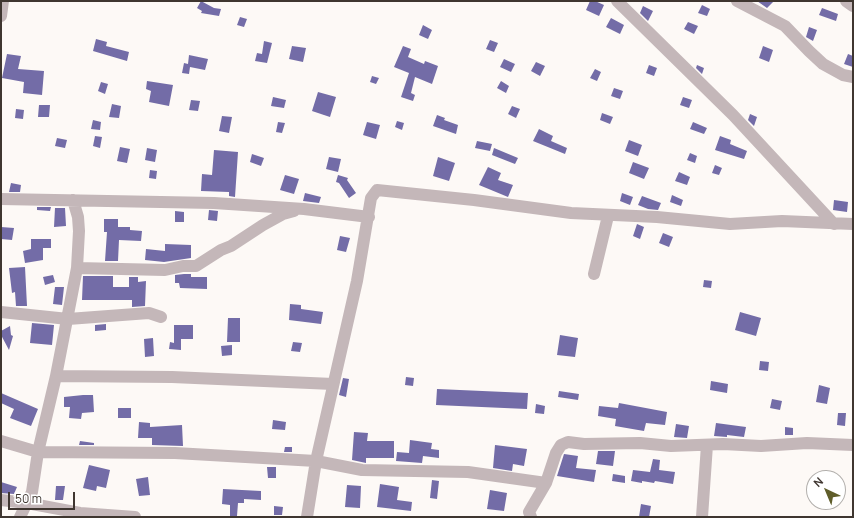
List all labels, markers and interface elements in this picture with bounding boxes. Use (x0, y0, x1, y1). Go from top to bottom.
north arrow (806, 470, 846, 510)
text: N (810, 474, 826, 490)
scale bar (10, 484, 77, 510)
text: 50 m (15, 490, 42, 507)

